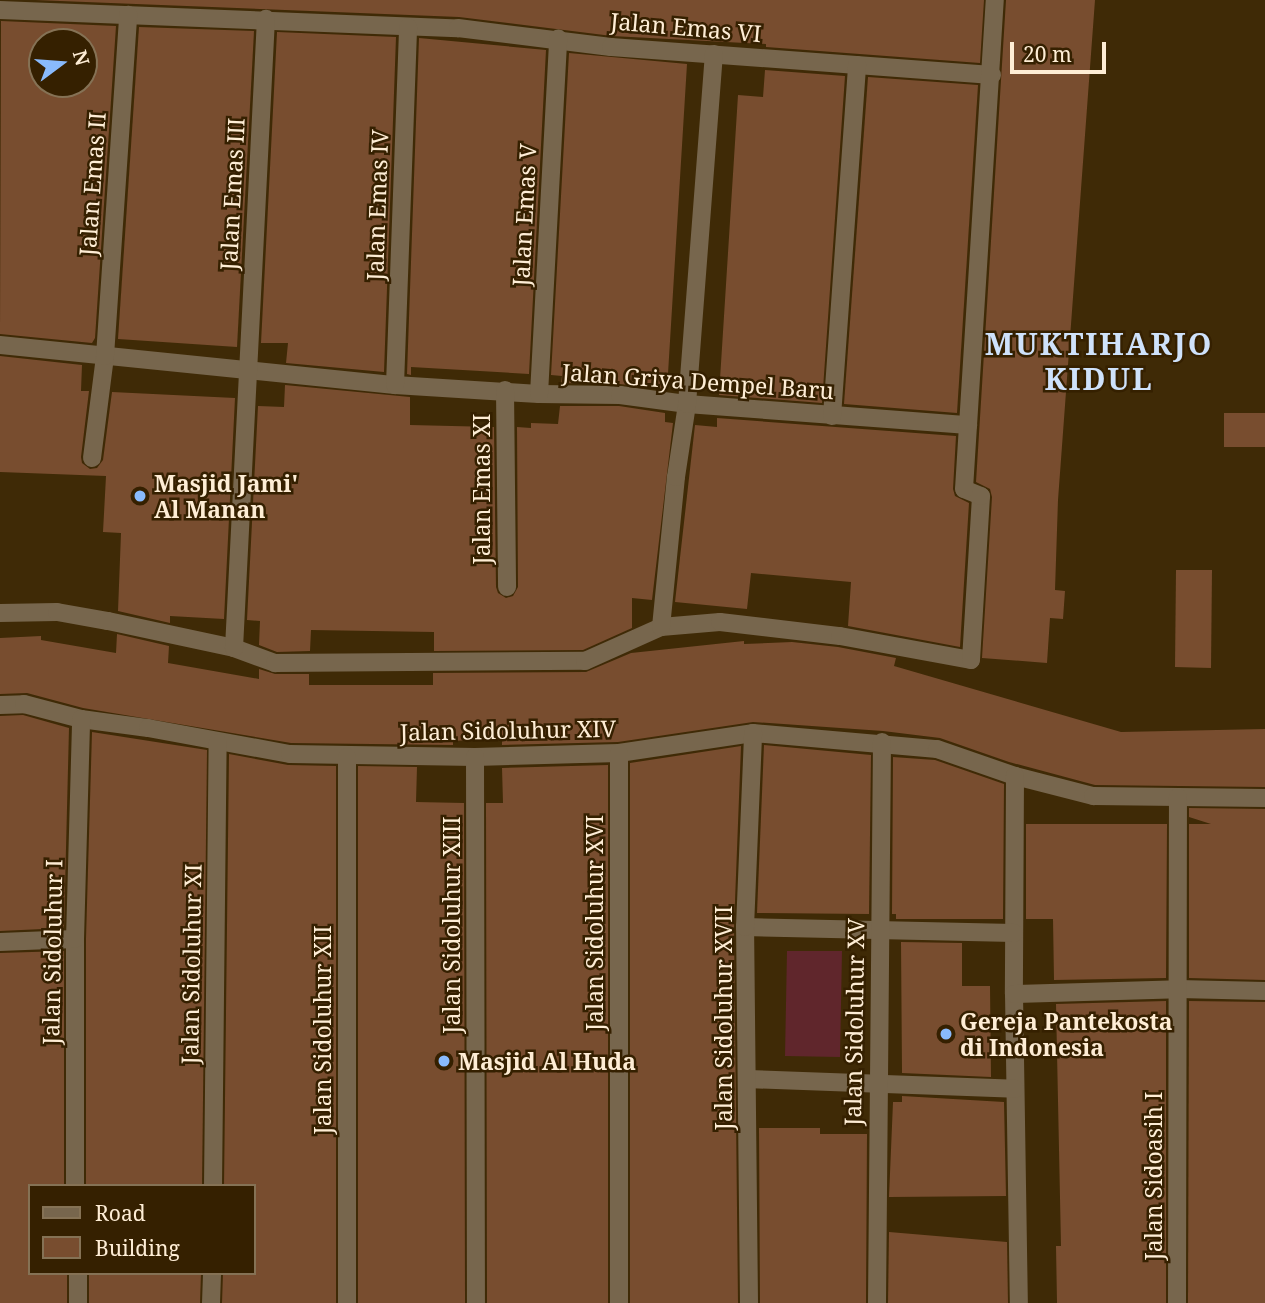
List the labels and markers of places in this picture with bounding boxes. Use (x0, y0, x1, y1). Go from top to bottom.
place label: Masjid Jami' Al Manan (154, 469, 298, 523)
marker: Masjid Jami' Al Manan (132, 488, 148, 504)
place label: Gereja Pantekosta di Indonesia (960, 1007, 1173, 1061)
marker: Gereja Pantekosta di Indonesia (938, 1026, 954, 1042)
place label: Masjid Al Huda (458, 1047, 636, 1075)
marker: Masjid Al Huda (436, 1053, 452, 1069)

